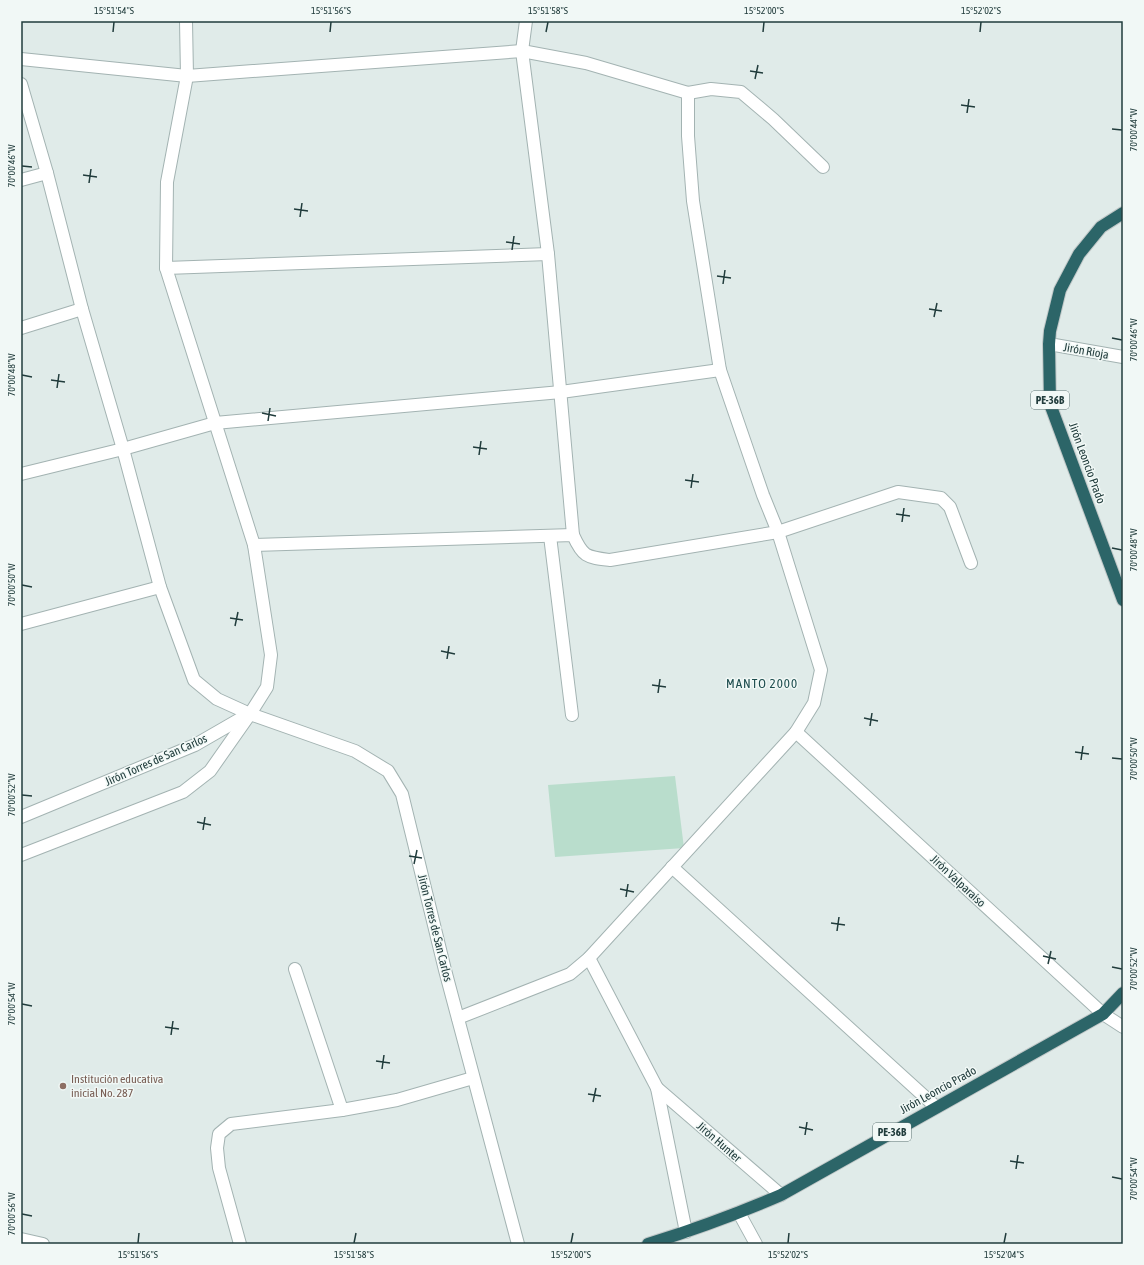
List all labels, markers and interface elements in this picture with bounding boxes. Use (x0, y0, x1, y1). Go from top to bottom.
text: 15°51'54"S (94, 5, 134, 16)
text: 15°51'56"S (311, 5, 351, 16)
text: 15°51'58"S (528, 5, 568, 16)
text: 15°52'00"S (744, 5, 784, 16)
text: 15°52'02"S (961, 5, 1001, 16)
text: 70°00'44"W (1128, 108, 1139, 152)
text: 70°00'46"W (6, 144, 17, 188)
text: 70°00'46"W (1128, 318, 1139, 362)
street label: Jirón Rioja (1062, 340, 1110, 362)
text: 70°00'48"W (6, 353, 17, 397)
road number: PE-36B (1031, 391, 1069, 409)
street label: Jirón Leoncio Prado (1066, 421, 1108, 506)
text: 70°00'48"W (1128, 528, 1139, 572)
text: 70°00'50"W (6, 563, 17, 607)
district label: MANTO 2000 (726, 676, 798, 691)
street label: Jirón Torres de San Carlos (103, 731, 209, 789)
text: 70°00'50"W (1128, 737, 1139, 781)
text: 70°00'52"W (6, 773, 17, 817)
street label: Jirón Valparaiso (928, 852, 989, 910)
street label: Jirón Torres de San Carlos (415, 873, 455, 983)
text: 70°00'52"W (1128, 947, 1139, 991)
text: 70°00'54"W (6, 982, 17, 1026)
street label: Jirón Leoncio Prado (897, 1063, 979, 1117)
place label: Institución educativa inicial No. 287 (71, 1072, 163, 1100)
marker: Institución educativa inicial No. 287 (58, 1081, 68, 1091)
street label: Jirón Hunter (694, 1119, 744, 1165)
road number: PE-36B (873, 1123, 911, 1141)
text: 70°00'54"W (1128, 1157, 1139, 1201)
text: 70°00'56"W (6, 1192, 17, 1236)
text: 15°51'56"S (118, 1249, 158, 1260)
text: 15°51'58"S (334, 1249, 374, 1260)
text: 15°52'00"S (551, 1249, 591, 1260)
text: 15°52'02"S (768, 1249, 808, 1260)
text: 15°52'04"S (984, 1249, 1024, 1260)

